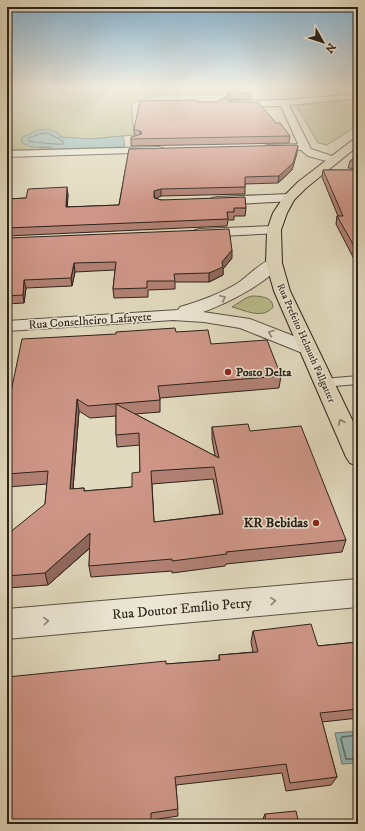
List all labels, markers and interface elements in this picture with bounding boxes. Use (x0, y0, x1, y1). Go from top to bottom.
north arrow (303, 22, 343, 62)
text: N (322, 40, 338, 56)
street label: Rua Prefeito Helmuth Fallgatter (274, 281, 338, 405)
one-way arrow (219, 295, 226, 303)
street label: Rua Conselheiro Lafayete (28, 309, 152, 333)
one-way arrow (268, 330, 276, 338)
place label: Posto Delta (236, 365, 292, 380)
marker: Posto Delta (223, 367, 233, 377)
one-way arrow (338, 419, 346, 426)
place label: KR Bebidas (243, 514, 308, 532)
marker: KR Bebidas (311, 518, 321, 528)
street label: Rua Doutor Emílio Petry (111, 594, 253, 624)
one-way arrow (270, 596, 276, 605)
one-way arrow (43, 617, 49, 626)

